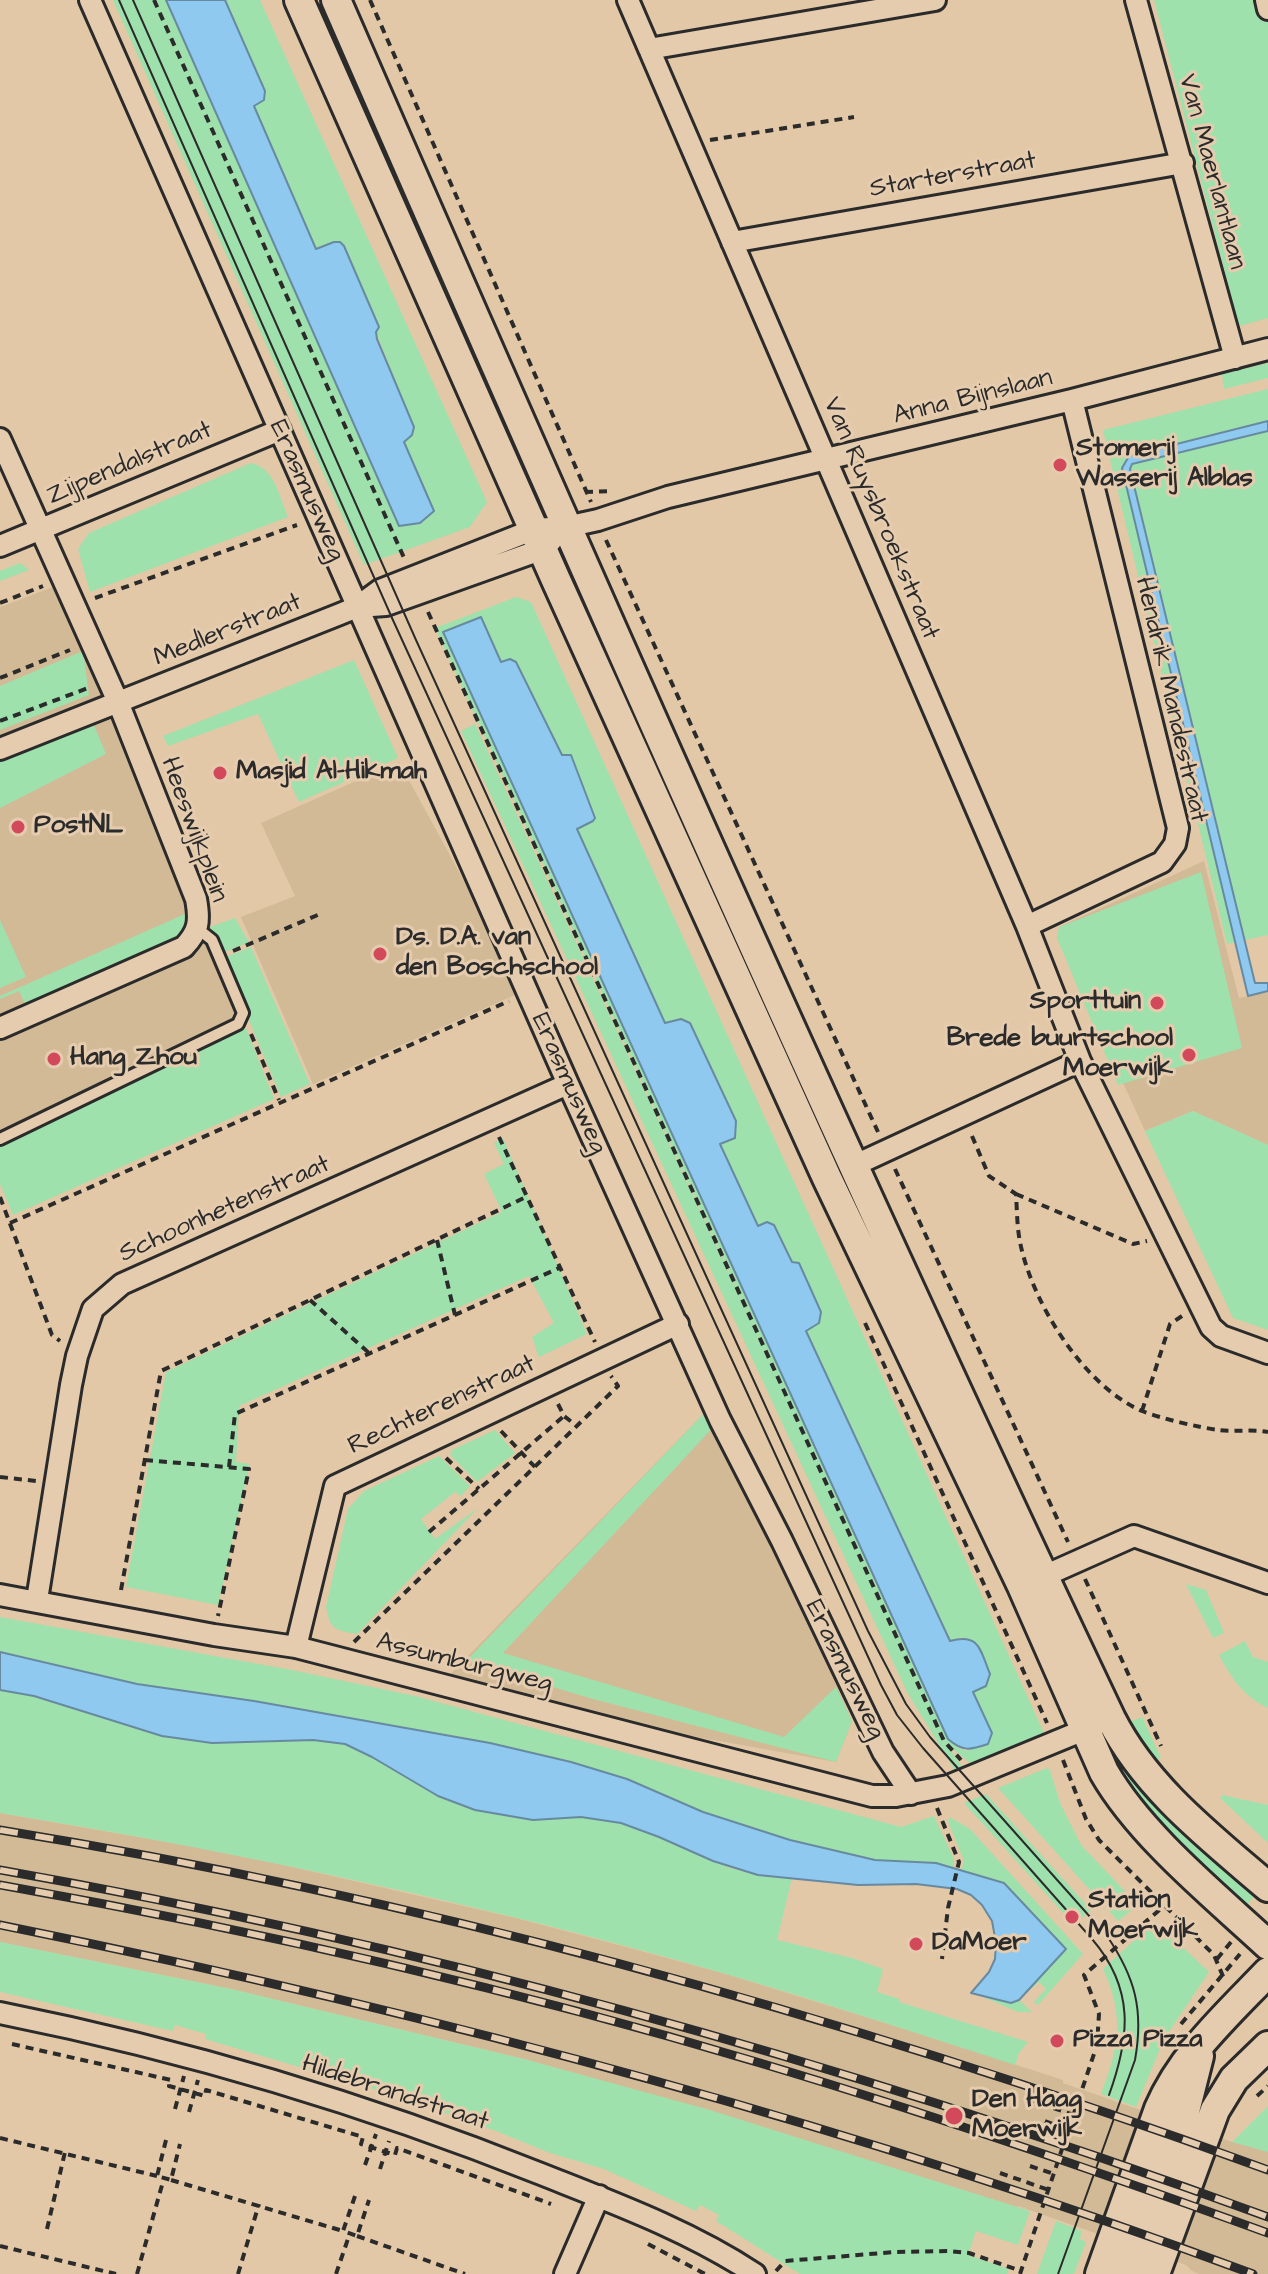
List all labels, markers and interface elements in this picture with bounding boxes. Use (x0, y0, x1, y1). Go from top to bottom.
street label: Van Maerlantlaan (1170, 71, 1252, 273)
street label: Starterstraat (867, 146, 1039, 206)
street label: Anna Bijnslaan (890, 363, 1056, 433)
street label: Van Ruysbroekstraat (815, 393, 945, 645)
street label: Zijpendalstraat (43, 415, 217, 513)
street label: Erasmusweg (261, 416, 351, 566)
place label: Stomerij Wasserij Alblas (1076, 434, 1253, 496)
marker: Stomerij Wasserij Alblas (1051, 456, 1069, 474)
street label: Hendrik Mandestraat (1127, 574, 1213, 826)
street label: Medlerstraat (150, 587, 306, 675)
street label: Heeswijkplein (152, 753, 234, 907)
place label: Masjid Al-Hikmah (236, 757, 427, 789)
marker: Masjid Al-Hikmah (211, 764, 229, 782)
place label: PostNL (34, 811, 123, 843)
marker: PostNL (9, 818, 27, 836)
place label: Ds. D.A. van den Boschschool (396, 923, 598, 984)
marker: Ds. D.A. van den Boschschool (371, 945, 389, 963)
place label: Sporttuin (1030, 987, 1141, 1019)
marker: Sporttuin (1148, 994, 1166, 1012)
street label: Erasmusweg (523, 1009, 613, 1159)
place label: Brede buurtschool Moerwijk (947, 1024, 1173, 1086)
place label: Hang Zhou (70, 1043, 197, 1075)
marker: Brede buurtschool Moerwijk (1180, 1046, 1198, 1064)
marker: Hang Zhou (45, 1050, 63, 1068)
street label: Schoonhetenstraat (115, 1149, 335, 1271)
street label: Rechterenstraat (344, 1349, 540, 1463)
street label: Erasmusweg (797, 1595, 891, 1745)
street label: Assumburgweg (373, 1627, 555, 1701)
place label: Station Moerwijk (1088, 1886, 1198, 1948)
marker: Station Moerwijk (1063, 1908, 1081, 1926)
place label: DaMoer (932, 1928, 1027, 1960)
marker: DaMoer (907, 1935, 925, 1953)
place label: Pizza Pizza (1073, 2025, 1202, 2057)
marker: Pizza Pizza (1048, 2032, 1066, 2050)
street label: Hildebrandstraat (298, 2049, 492, 2139)
place label: Den Haag Moerwijk (972, 2085, 1082, 2146)
marker: Den Haag Moerwijk (943, 2105, 965, 2127)

